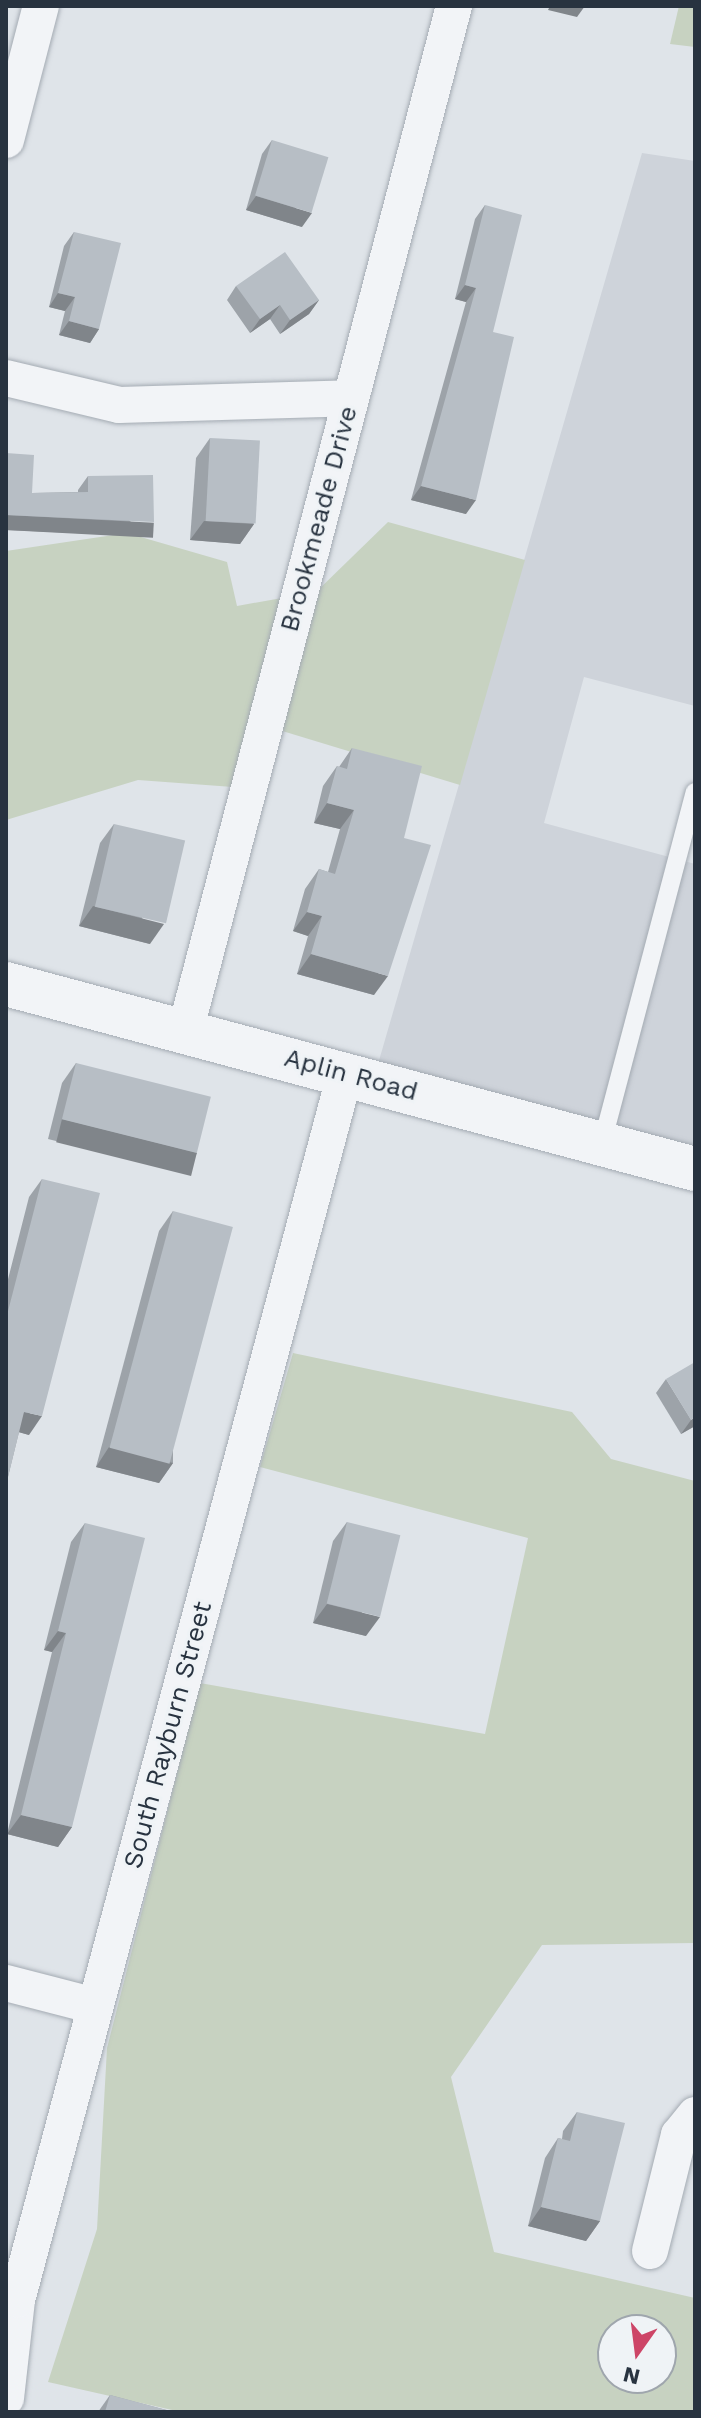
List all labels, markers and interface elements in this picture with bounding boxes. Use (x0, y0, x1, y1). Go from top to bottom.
street label: Brookmeade Drive (274, 403, 364, 635)
street label: Aplin Road (281, 1042, 421, 1108)
street label: South Rayburn Street (117, 1598, 219, 1872)
north arrow (597, 2314, 677, 2394)
text: N (621, 2362, 642, 2390)

